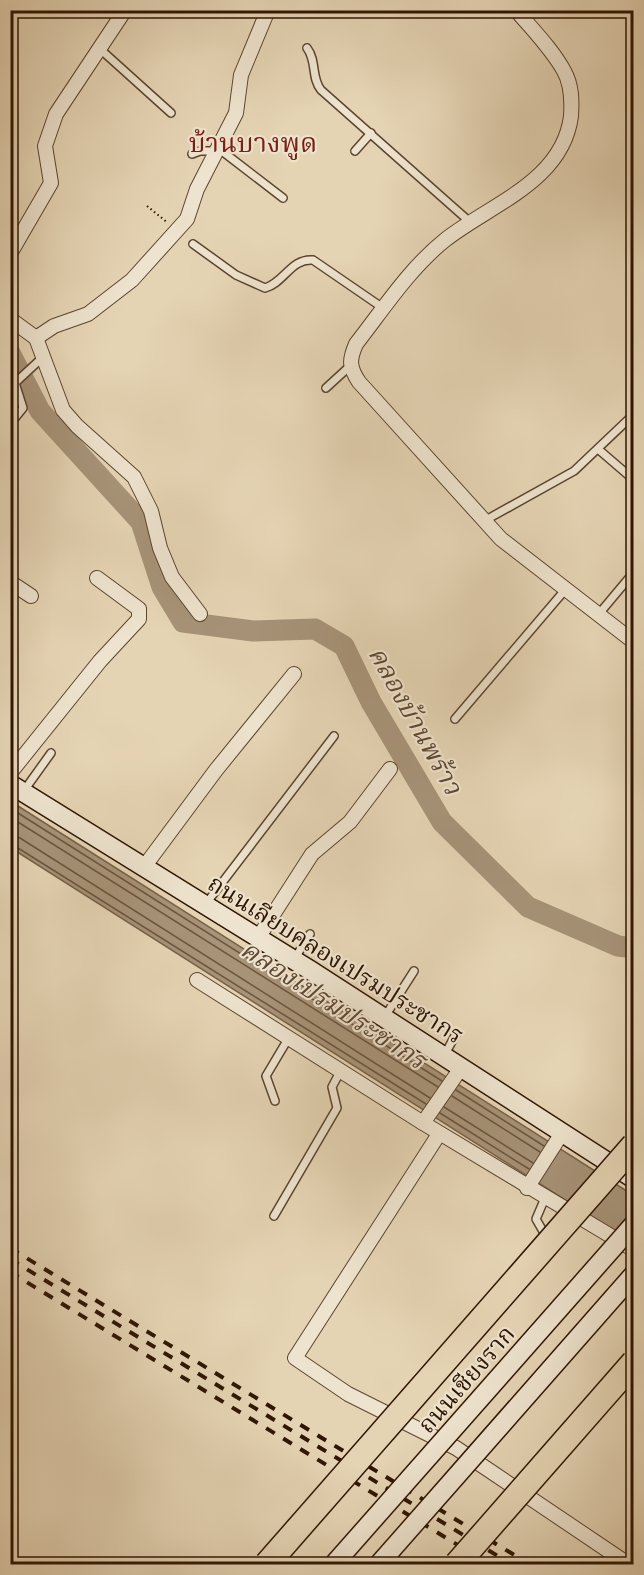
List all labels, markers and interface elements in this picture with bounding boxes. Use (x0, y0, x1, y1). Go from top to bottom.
district label: บ้านบางพูด (189, 122, 317, 162)
water label: คลองบ้านพร้าว (359, 639, 474, 803)
street label: ถนนเลียบคลองเปรมประชากร (203, 868, 469, 1050)
water label: คลองเปรมประชากร (236, 933, 432, 1075)
street label: ถนนเชียงราก (409, 1317, 523, 1441)

